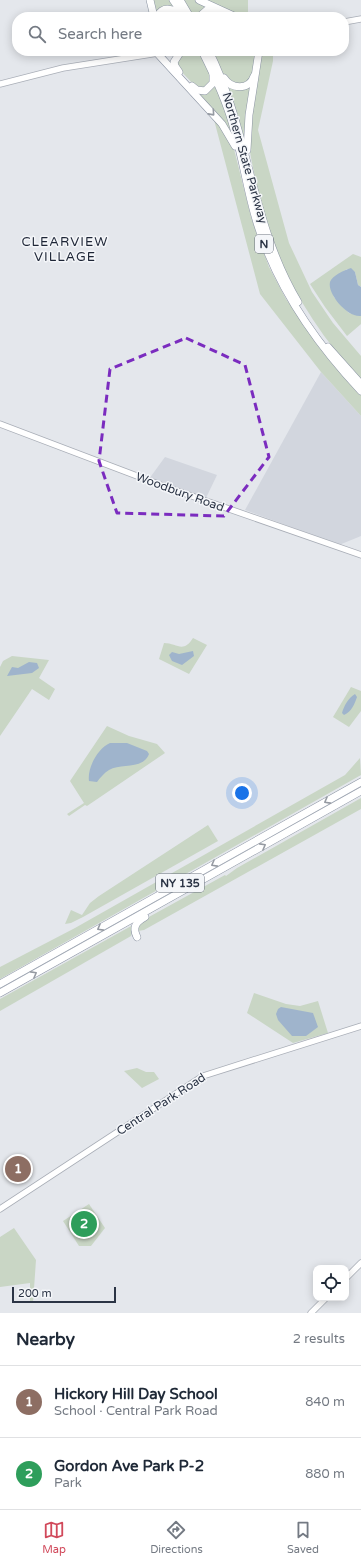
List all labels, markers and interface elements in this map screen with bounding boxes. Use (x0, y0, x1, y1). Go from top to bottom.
search box (12, 12, 349, 56)
icon: search (26, 23, 48, 45)
text: Search here (58, 25, 142, 43)
street label: Northern State Parkway (220, 91, 271, 226)
one-way arrow (208, 108, 215, 116)
district label: CLEARVIEW VILLAGE (22, 234, 108, 265)
road number: N (255, 235, 273, 253)
street label: Woodbury Road (134, 470, 226, 514)
your location (232, 783, 252, 803)
one-way arrow (324, 796, 331, 803)
one-way arrow (258, 843, 266, 851)
one-way arrow (211, 860, 218, 867)
road number: NY 135 (156, 874, 204, 892)
one-way arrow (97, 923, 104, 931)
one-way arrow (30, 972, 37, 979)
street label: Central Park Road (114, 1070, 208, 1138)
pin: 1 (5, 1154, 31, 1184)
pin: 2 (71, 1209, 97, 1239)
map controls (313, 1265, 349, 1301)
button: locate (313, 1265, 349, 1301)
scale bar (12, 1285, 116, 1304)
text: 200 m (18, 1287, 52, 1300)
text: Nearby (16, 1329, 75, 1350)
text: 2 results (293, 1331, 345, 1347)
text: Hickory Hill Day School (54, 1385, 218, 1403)
text: 1 (25, 1394, 33, 1410)
text: 840 m (305, 1394, 345, 1410)
text: School · Central Park Road (54, 1403, 218, 1419)
text: Gordon Ave Park P-2 (54, 1457, 204, 1475)
text: 2 (25, 1466, 33, 1482)
text: 880 m (305, 1466, 345, 1482)
text: Park (54, 1475, 82, 1491)
tab: Map (42, 1519, 66, 1556)
tab: Directions (150, 1519, 203, 1556)
tab: Saved (287, 1519, 319, 1556)

